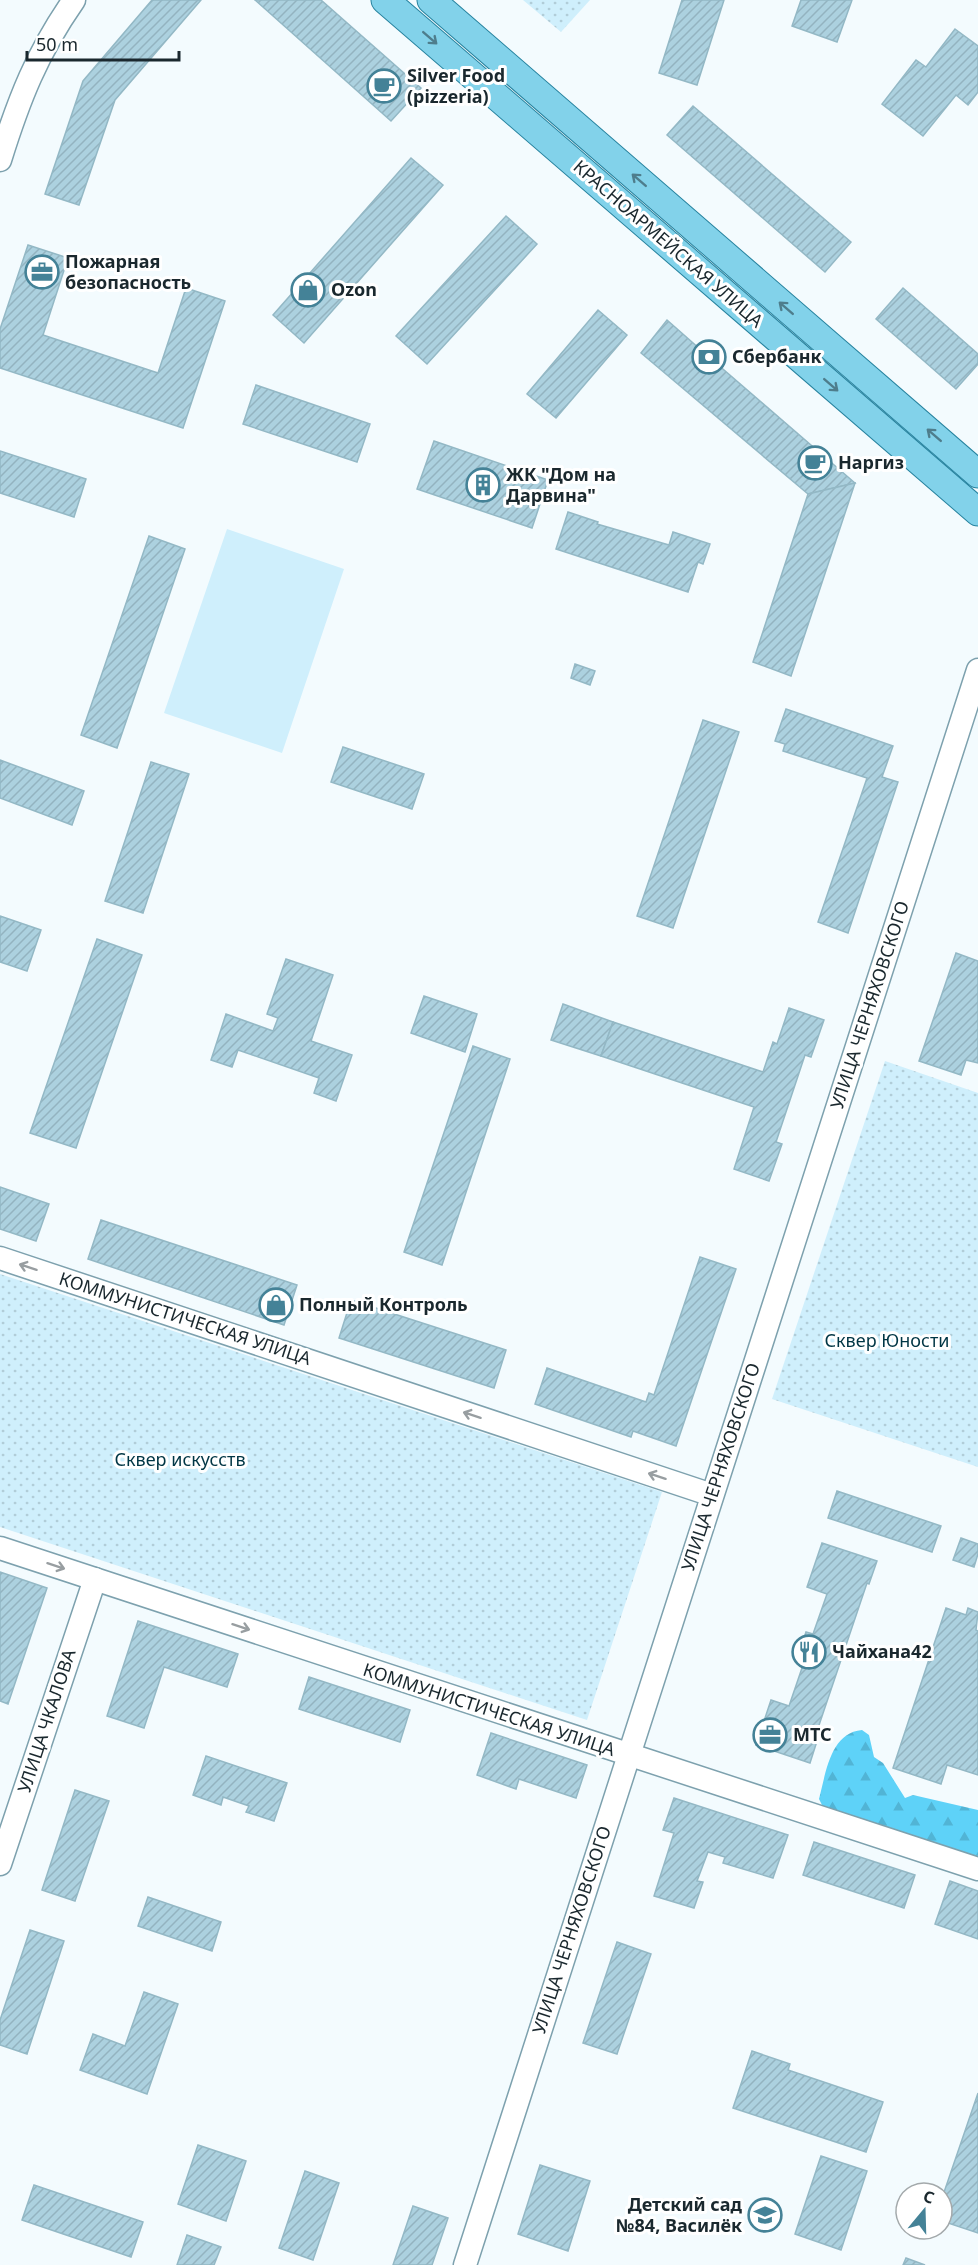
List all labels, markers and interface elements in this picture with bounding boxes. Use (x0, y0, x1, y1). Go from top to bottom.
scale bar (27, 24, 178, 62)
one-way arrow (422, 31, 437, 45)
text: 50 m (36, 32, 78, 56)
place label: Silver Food (pizzeria) (407, 63, 505, 108)
cafe icon: Silver Food (pizzeria) (366, 68, 402, 104)
street label: КРАСНОАРМЕЙСКАЯ УЛИЦА (569, 154, 769, 333)
one-way arrow (632, 173, 647, 187)
place label: Пожарная безопасность (65, 249, 191, 294)
office icon: Пожарная безопасность (24, 254, 60, 290)
shop icon: Ozon (290, 272, 326, 308)
place label: Ozon (331, 277, 377, 301)
one-way arrow (779, 301, 794, 315)
bank icon: Сбербанк (691, 339, 727, 375)
place label: Сбербанк (732, 344, 822, 368)
one-way arrow (823, 379, 839, 392)
one-way arrow (926, 429, 942, 442)
cafe icon: Наргиз (797, 445, 833, 481)
place label: Наргиз (838, 450, 904, 474)
place label: ЖК "Дом на Дарвина" (506, 462, 616, 507)
building icon: ЖК "Дом на Дарвина" (465, 467, 501, 503)
street label: УЛИЦА ЧЕРНЯХОВСКОГО (824, 898, 914, 1112)
one-way arrow (19, 1261, 38, 1272)
street label: КОММУНИСТИЧЕСКАЯ УЛИЦА (56, 1266, 315, 1370)
shop icon: Полный Контроль (258, 1287, 294, 1323)
place label: Полный Контроль (299, 1292, 468, 1316)
park label: Сквер Юности (825, 1328, 949, 1352)
street label: УЛИЦА ЧЕРНЯХОВСКОГО (675, 1360, 765, 1574)
one-way arrow (463, 1408, 482, 1419)
park label: Сквер искусств (114, 1447, 246, 1471)
one-way arrow (648, 1470, 667, 1481)
one-way arrow (46, 1562, 65, 1573)
one-way arrow (231, 1623, 250, 1634)
restaurant icon: Чайхана42 (791, 1634, 827, 1670)
place label: Чайхана42 (832, 1639, 932, 1663)
street label: УЛИЦА ЧКАЛОВА (12, 1645, 81, 1795)
street label: КОММУНИСТИЧЕСКАЯ УЛИЦА (360, 1657, 619, 1761)
office icon: МТС (752, 1717, 788, 1753)
place label: МТС (793, 1722, 832, 1746)
street label: УЛИЦА ЧЕРНЯХОВСКОГО (526, 1823, 616, 2037)
north arrow (894, 2181, 954, 2241)
text: С (920, 2185, 937, 2209)
place label: Детский сад №84, Василёк (616, 2192, 743, 2237)
school or university icon: Детский сад №84, Василёк (747, 2197, 783, 2233)

